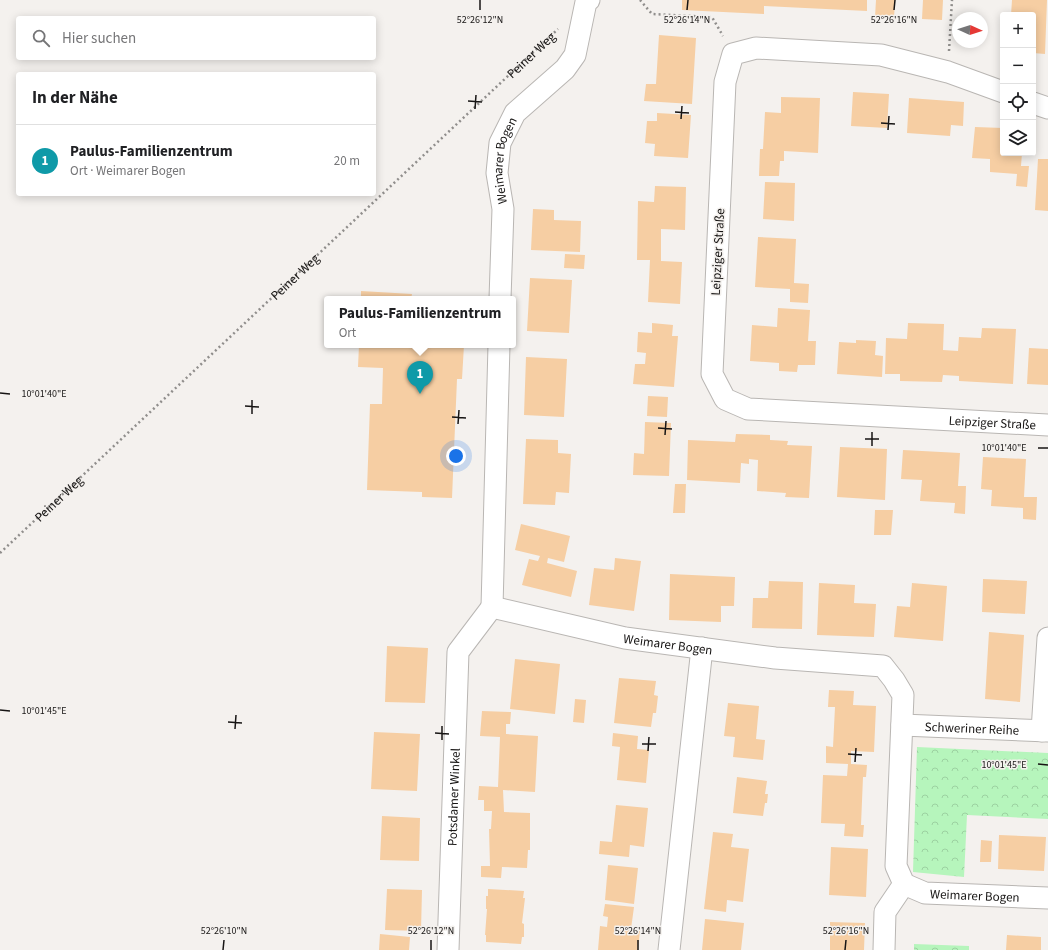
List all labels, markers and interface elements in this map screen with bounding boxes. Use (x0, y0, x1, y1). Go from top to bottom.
north arrow (952, 12, 988, 48)
map controls (1000, 12, 1036, 156)
button: + (1000, 12, 1036, 48)
text: 52°26'12"N (457, 13, 503, 27)
text: 52°26'14"N (664, 13, 710, 27)
text: 52°26'16"N (871, 13, 917, 27)
search box (16, 16, 376, 60)
icon: search (30, 27, 52, 49)
text: Hier suchen (62, 28, 136, 49)
street label: Peiner Weg (503, 28, 560, 83)
button: − (1000, 48, 1036, 84)
button: locate (1000, 84, 1036, 120)
text: In der Nähe (32, 86, 118, 110)
street label: Weimarer Bogen (489, 114, 522, 205)
button: layers (1000, 120, 1036, 156)
text: Paulus-Familienzentrum (70, 141, 233, 162)
text: 1 (42, 152, 48, 170)
text: 20 m (334, 152, 360, 170)
text: Ort · Weimarer Bogen (70, 162, 186, 180)
street label: Leipziger Straße (707, 208, 729, 296)
street label: Peiner Weg (267, 250, 324, 304)
popup (324, 296, 516, 348)
text: Paulus-Familienzentrum (339, 303, 501, 324)
text: Ort (339, 324, 356, 342)
pin: 1 (407, 361, 433, 394)
text: 10°01'40"E (21, 387, 67, 401)
street label: Leipziger Straße (948, 412, 1036, 434)
text: 10°01'40"E (981, 441, 1027, 455)
your location (446, 446, 466, 466)
street label: Peiner Weg (31, 471, 88, 526)
street label: Weimarer Bogen (622, 630, 714, 660)
text: 10°01'45"E (21, 704, 67, 718)
street label: Schweriner Reihe (924, 718, 1020, 740)
street label: Potsdamer Winkel (443, 748, 465, 847)
text: 10°01'45"E (981, 758, 1027, 772)
street label: Weimarer Bogen (929, 885, 1020, 907)
text: 52°26'10"N (201, 924, 247, 938)
text: 52°26'12"N (408, 924, 454, 938)
text: 52°26'14"N (615, 924, 661, 938)
text: 52°26'16"N (823, 924, 869, 938)

